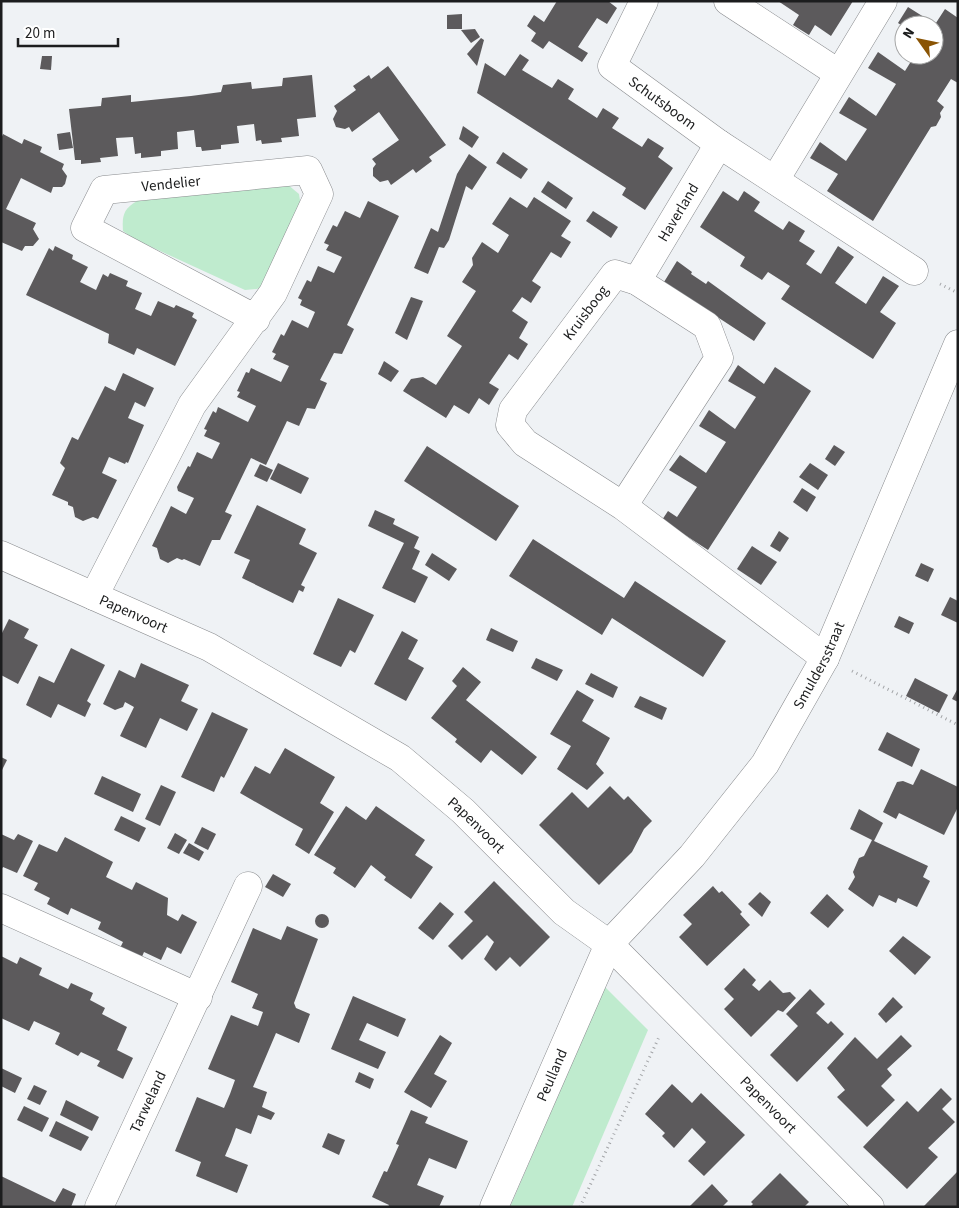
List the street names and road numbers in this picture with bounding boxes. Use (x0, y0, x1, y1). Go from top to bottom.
street label: Schutsboom (624, 71, 701, 135)
street label: Vendelier (141, 170, 202, 198)
street label: Haverland (652, 179, 704, 246)
street label: Kruisboog (558, 281, 614, 345)
street label: Papenvoort (96, 589, 171, 638)
street label: Smuldersstraat (788, 618, 850, 713)
street label: Papenvoort (443, 792, 510, 858)
street label: Peulland (531, 1045, 572, 1105)
street label: Tarweland (124, 1067, 171, 1136)
street label: Papenvoort (735, 1071, 802, 1138)

